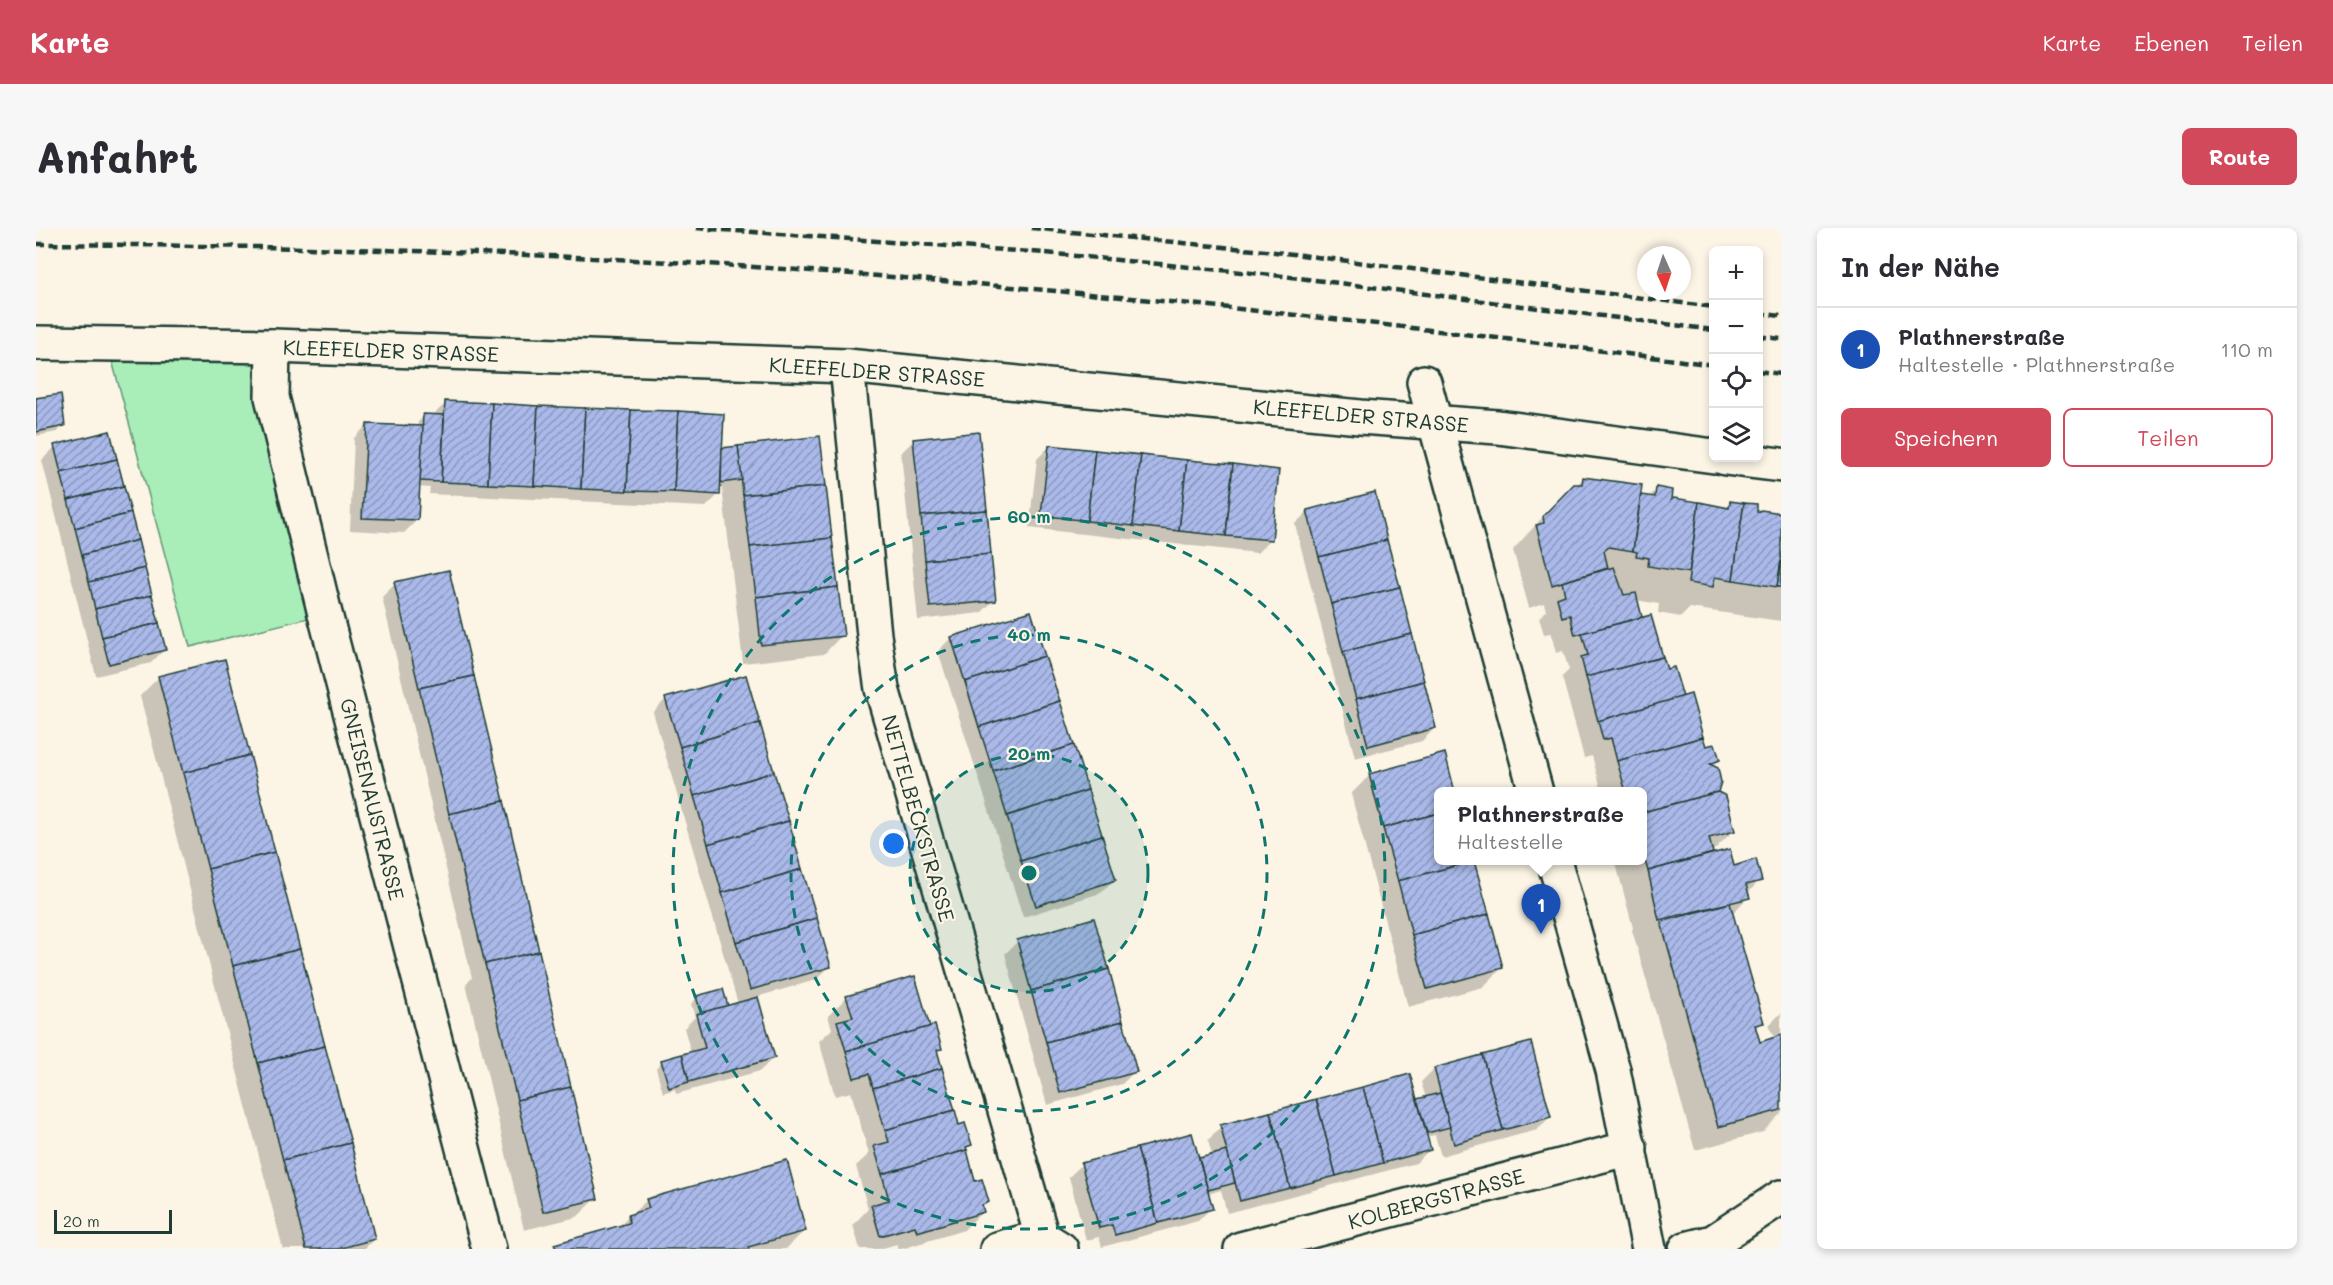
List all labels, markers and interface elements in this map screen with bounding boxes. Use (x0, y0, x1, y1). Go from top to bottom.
text: Karte (30, 24, 109, 60)
text: Karte (2043, 29, 2101, 56)
text: Ebenen (2134, 29, 2209, 56)
text: Teilen (2242, 29, 2303, 56)
button: Route (2182, 128, 2297, 185)
text: Anfahrt (36, 129, 198, 184)
north arrow (1637, 246, 1691, 300)
map controls (1709, 246, 1763, 462)
button: + (1709, 246, 1763, 300)
text: In der Nähe (1841, 250, 2000, 284)
button: − (1709, 300, 1763, 354)
text: Plathnerstraße (1898, 322, 2065, 351)
street label: KLEEFELDER STRASSE (282, 333, 500, 367)
text: 1 (1856, 336, 1865, 362)
text: 110 m (2220, 336, 2273, 362)
street label: KLEEFELDER STRASSE (768, 350, 986, 392)
text: Haltestelle · Plathnerstraße (1898, 351, 2175, 377)
button: locate (1709, 354, 1763, 408)
street label: KLEEFELDER STRASSE (1252, 392, 1470, 438)
button: layers (1709, 408, 1763, 462)
button: Speichern (1841, 408, 2051, 467)
button: Teilen (2063, 408, 2273, 467)
text: 60 m (1007, 504, 1051, 528)
text: 40 m (1007, 622, 1051, 646)
street label: GNEISENAUSTRASSE (335, 695, 411, 903)
street label: NETTELBECKSTRASSE (877, 711, 961, 925)
text: 20 m (1008, 741, 1050, 765)
popup (1434, 787, 1647, 865)
text: Plathnerstraße (1457, 799, 1624, 828)
text: Haltestelle (1457, 828, 1563, 854)
your location (879, 829, 908, 858)
centre of rings (1019, 863, 1039, 883)
pin: 1 (1522, 884, 1560, 934)
street label: KOLBERGSTRASSE (1345, 1161, 1527, 1235)
scale bar (54, 1207, 172, 1234)
text: 20 m (63, 1210, 100, 1231)

